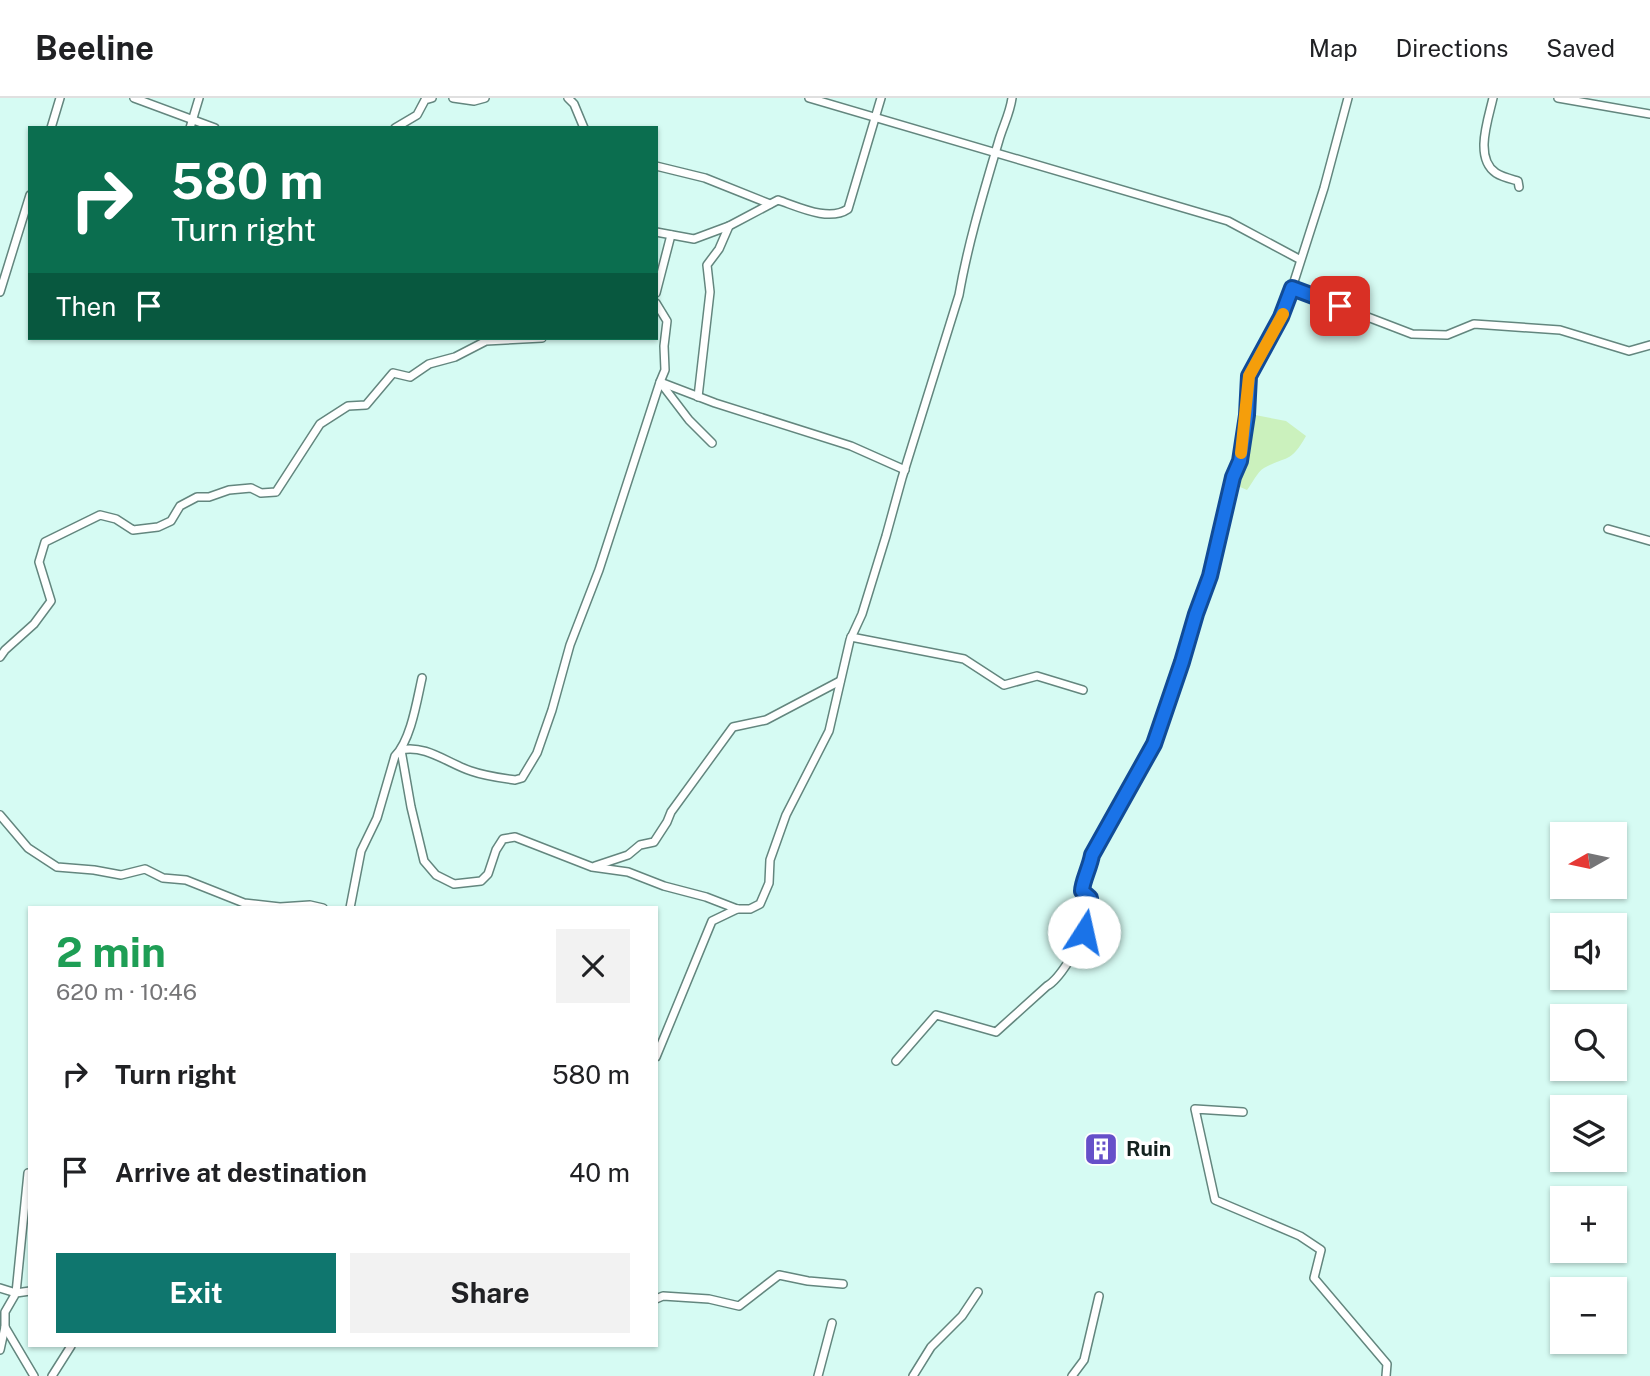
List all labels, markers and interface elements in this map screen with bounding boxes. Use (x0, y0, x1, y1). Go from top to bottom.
text: Beeline (35, 29, 154, 67)
text: Map (1309, 34, 1358, 62)
text: Directions (1396, 34, 1508, 62)
text: Saved (1546, 34, 1615, 62)
text: 580 m (171, 152, 323, 210)
icon: right (56, 154, 147, 245)
text: Turn right (171, 211, 316, 248)
pin (1310, 276, 1370, 336)
icon: arrive (130, 287, 168, 325)
icon: arrive (1321, 287, 1359, 325)
text: Then (56, 291, 116, 322)
north arrow (1550, 822, 1628, 900)
map controls (1550, 822, 1627, 1354)
position arrow (1047, 895, 1121, 969)
button: sound (1550, 913, 1627, 990)
text: 2 min (56, 927, 166, 976)
button: close (556, 929, 630, 1003)
text: 620 m · 10:46 (56, 978, 197, 1005)
button: search (1550, 1004, 1627, 1081)
icon: right (56, 1055, 94, 1093)
text: Turn right (115, 1059, 237, 1090)
text: 580 m (552, 1059, 630, 1090)
button: layers (1550, 1095, 1627, 1172)
building icon: Ruin (1082, 1130, 1120, 1168)
place label: Ruin (1126, 1136, 1171, 1161)
icon: arrive (56, 1153, 94, 1191)
text: Arrive at destination (115, 1157, 367, 1188)
text: 40 m (569, 1157, 630, 1188)
button: + (1550, 1186, 1627, 1263)
button: Exit (56, 1253, 336, 1333)
button: Share (350, 1253, 630, 1333)
button: − (1550, 1277, 1627, 1354)

